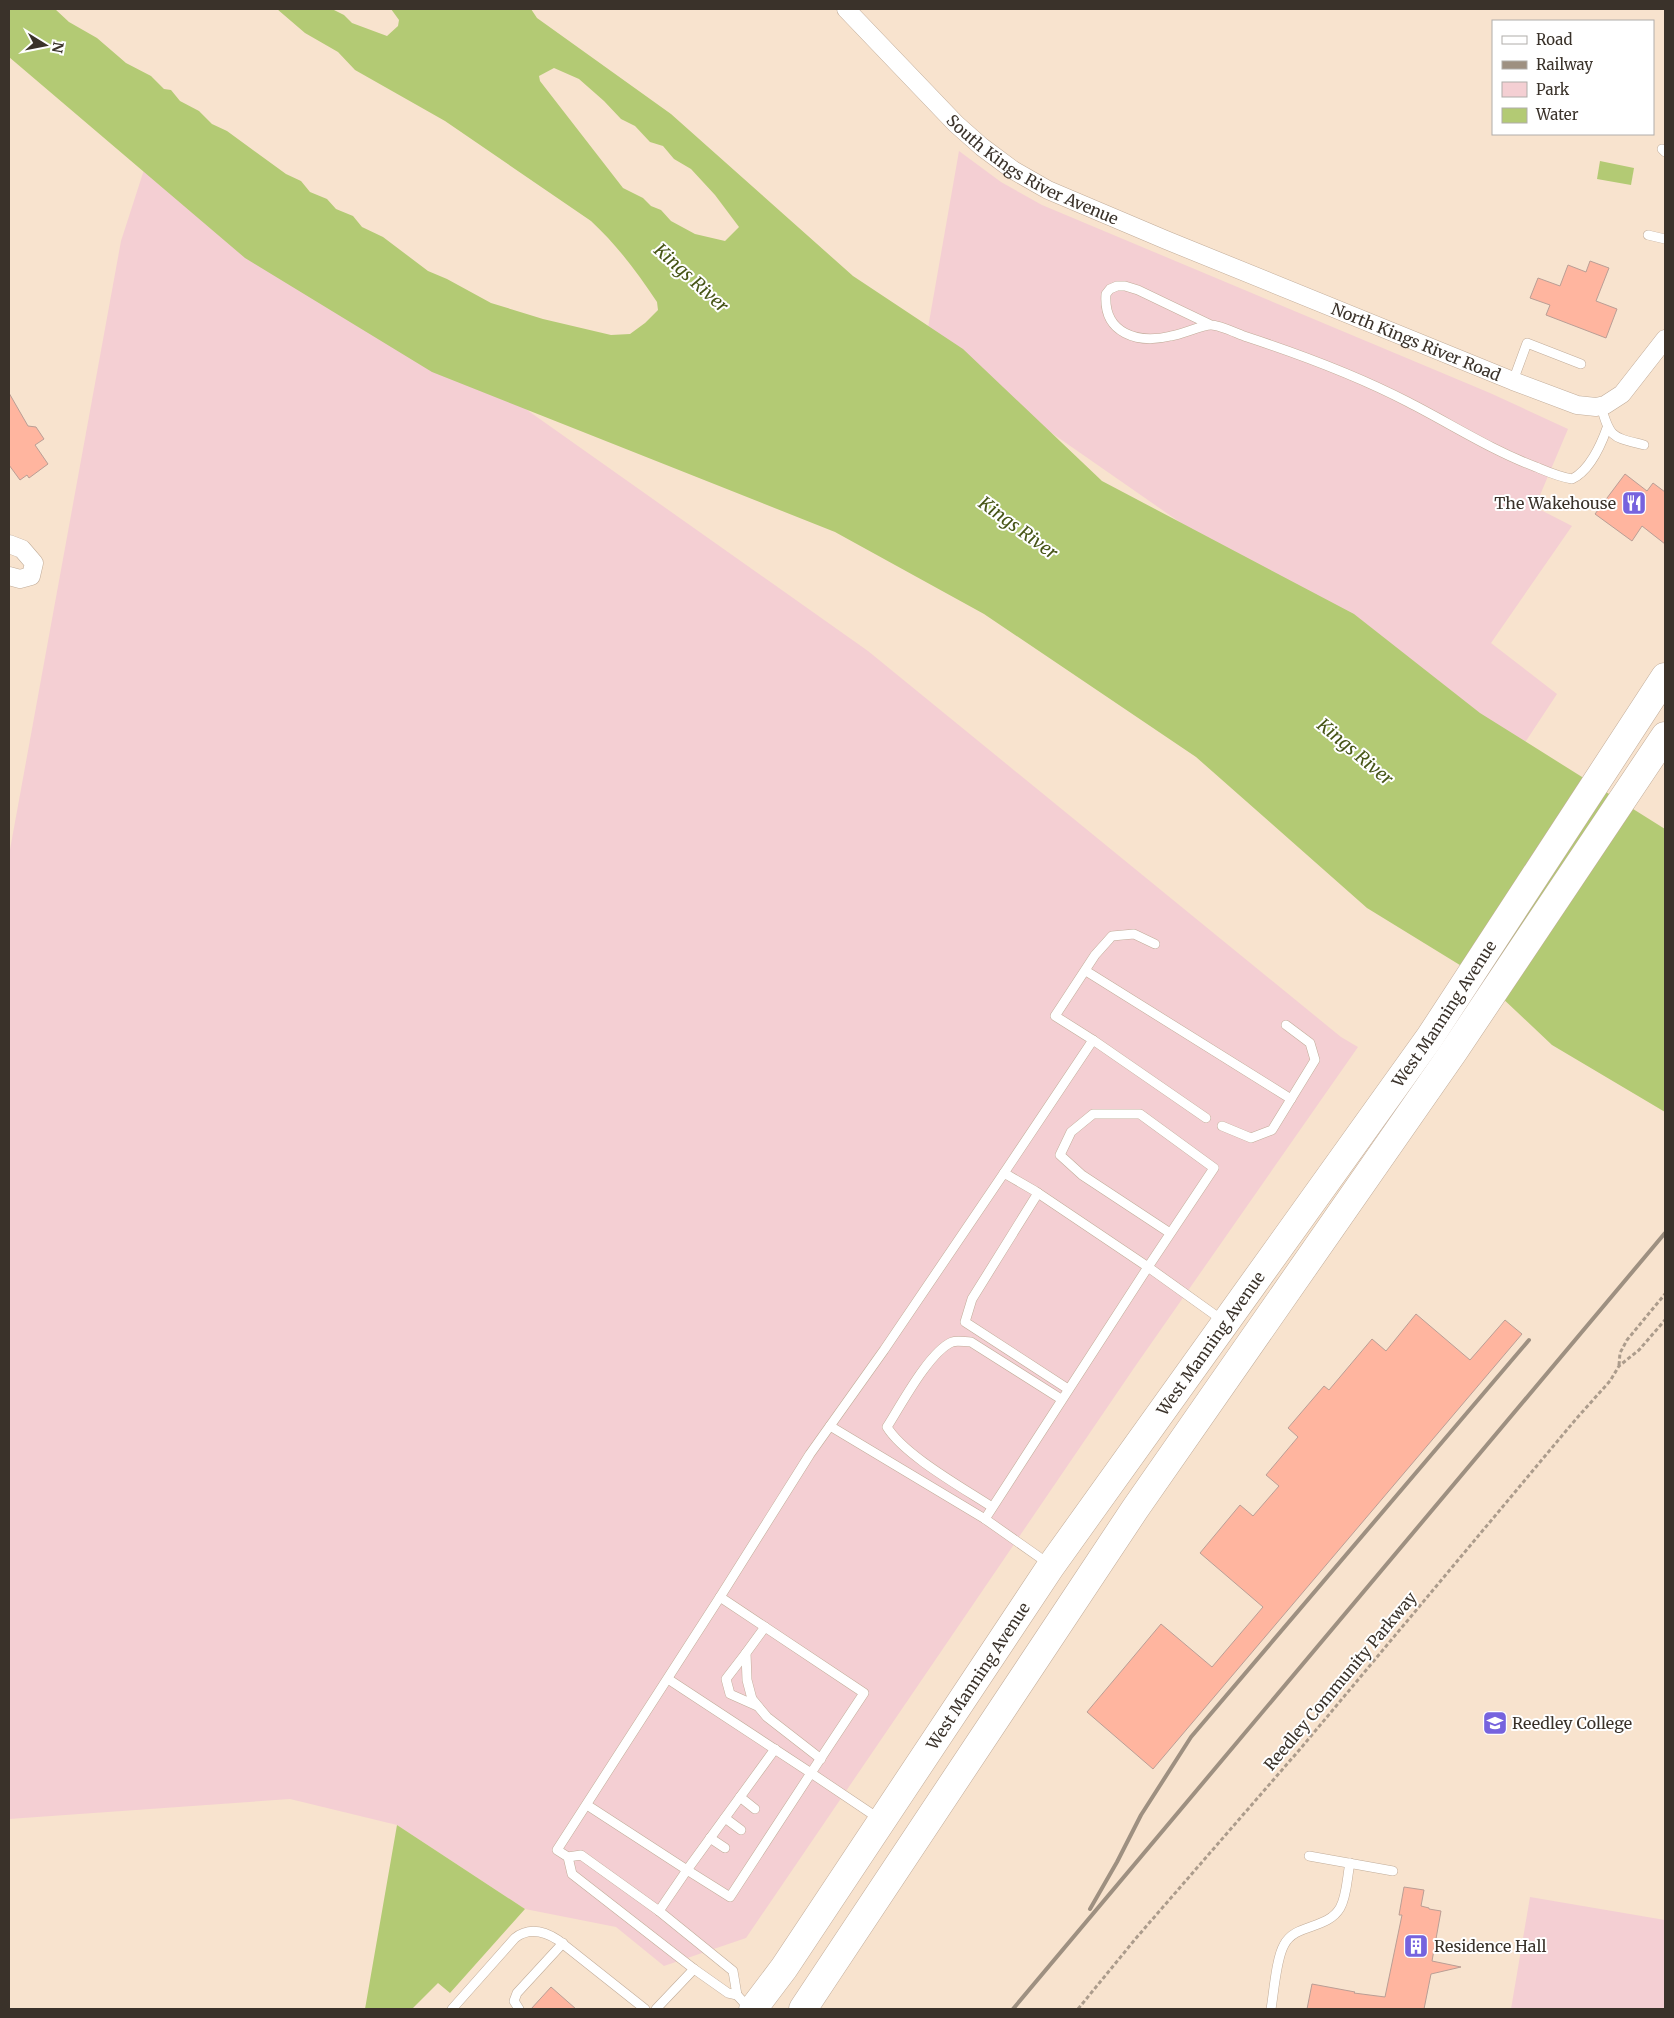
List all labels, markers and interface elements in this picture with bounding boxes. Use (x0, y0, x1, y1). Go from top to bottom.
north arrow (20, 20, 70, 70)
legend (1492, 20, 1654, 135)
text: Road (1536, 30, 1572, 49)
text: N (48, 40, 68, 54)
text: Railway (1536, 55, 1593, 74)
text: Park (1536, 80, 1570, 99)
text: Water (1535, 105, 1579, 124)
street label: South Kings River Avenue (942, 110, 1121, 229)
water label: Kings River (649, 238, 734, 317)
street label: North Kings River Road (1329, 298, 1504, 385)
restaurant icon: The Wakehouse (1621, 490, 1647, 516)
water label: Kings River (973, 491, 1063, 564)
place label: The Wakehouse (1494, 493, 1616, 513)
water label: Kings River (1312, 713, 1399, 790)
street label: West Manning Avenue (1387, 936, 1500, 1092)
street label: West Manning Avenue (1152, 1267, 1269, 1420)
street label: Reedley Community Parkway (1259, 1587, 1421, 1774)
street label: West Manning Avenue (921, 1599, 1034, 1754)
school or university icon: Reedley College (1482, 1710, 1508, 1736)
place label: Reedley College (1512, 1713, 1632, 1733)
building icon: Residence Hall (1403, 1933, 1429, 1959)
place label: Residence Hall (1434, 1936, 1546, 1956)

